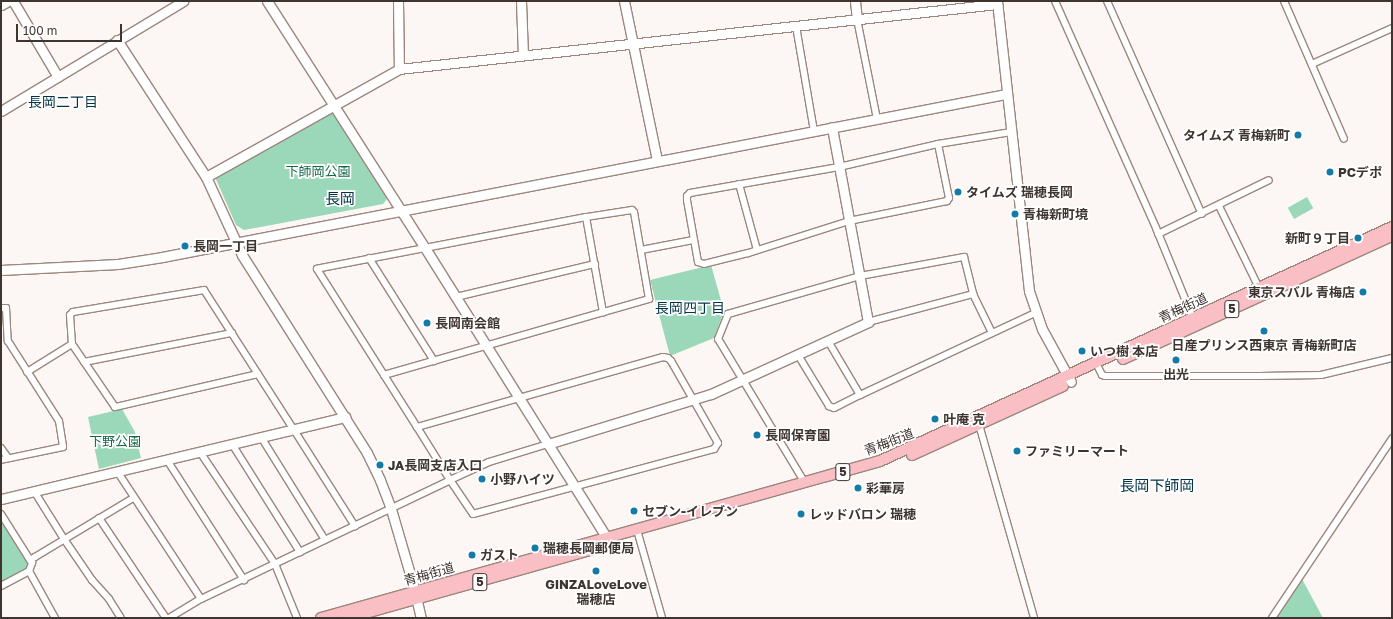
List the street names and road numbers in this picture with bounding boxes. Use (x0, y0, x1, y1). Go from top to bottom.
street label: 青梅街道 (1156, 290, 1210, 326)
road number: 5 (1224, 299, 1240, 319)
street label: 青梅街道 (862, 425, 916, 459)
road number: 5 (835, 462, 851, 482)
street label: 青梅街道 (402, 559, 456, 589)
road number: 5 (472, 572, 488, 592)

